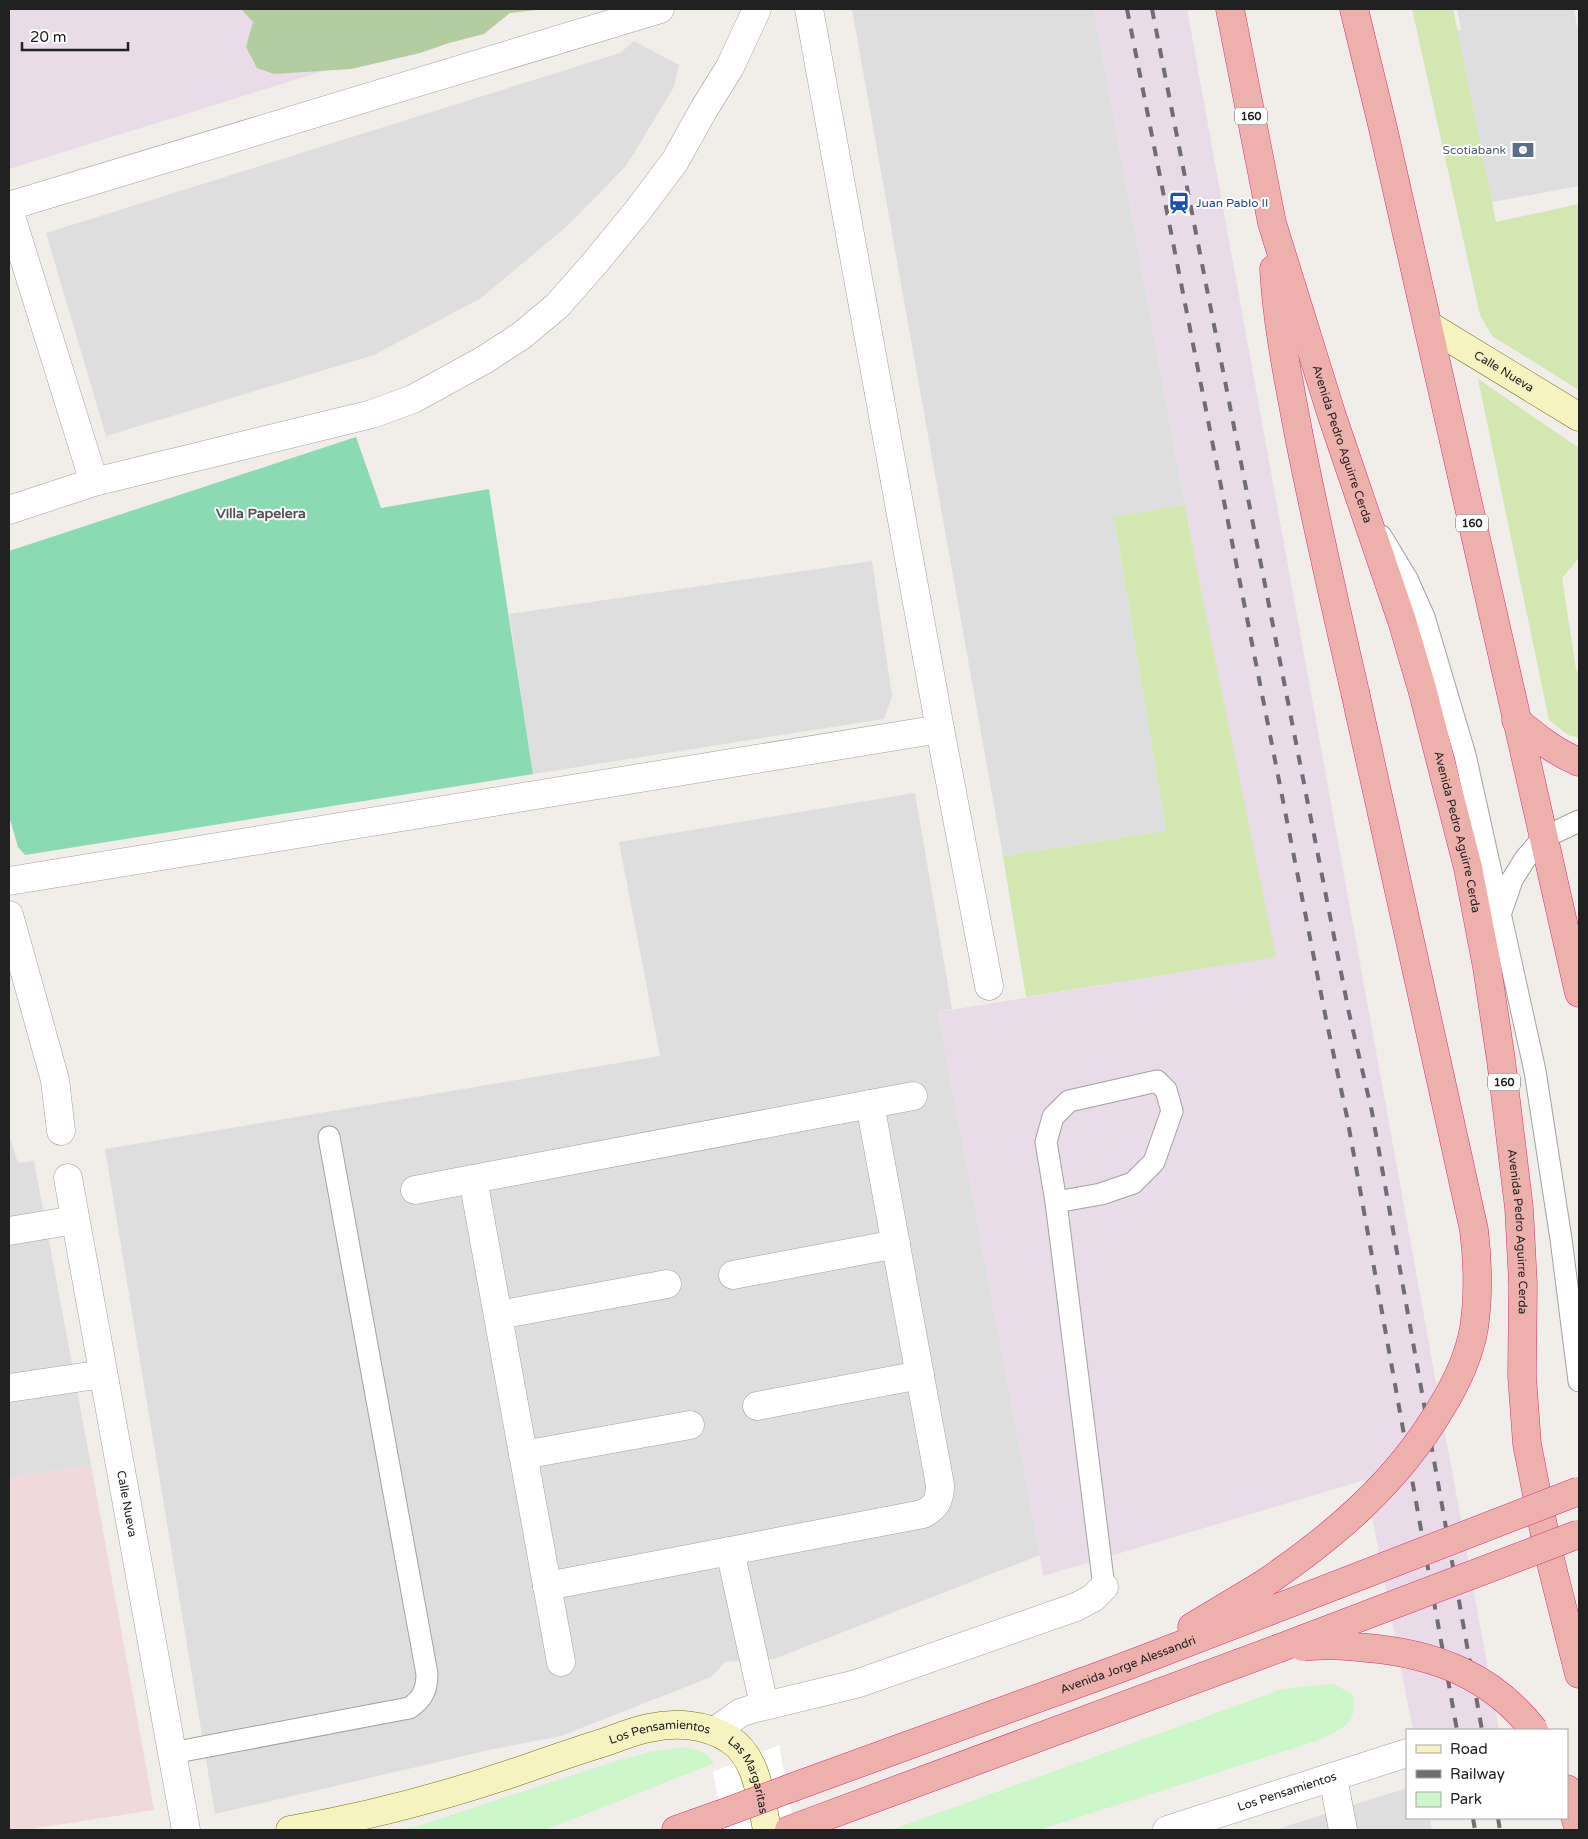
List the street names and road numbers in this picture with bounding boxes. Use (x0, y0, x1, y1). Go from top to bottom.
road number: 160 (1235, 108, 1267, 124)
street label: Calle Nueva (1472, 348, 1537, 395)
street label: Avenida Pedro Aguirre Cerda (1310, 363, 1375, 525)
road number: 160 (1456, 514, 1488, 532)
street label: Avenida Pedro Aguirre Cerda (1431, 750, 1483, 914)
road number: 160 (1488, 1074, 1520, 1090)
street label: Avenida Pedro Aguirre Cerda (1505, 1148, 1530, 1314)
street label: Calle Nueva (114, 1469, 140, 1538)
street label: Avenida Jorge Alessandri (1058, 1633, 1198, 1696)
street label: Los Pensamientos (607, 1718, 712, 1747)
street label: Las Margaritas (725, 1733, 771, 1815)
street label: Los Pensamientos (1236, 1769, 1338, 1814)

